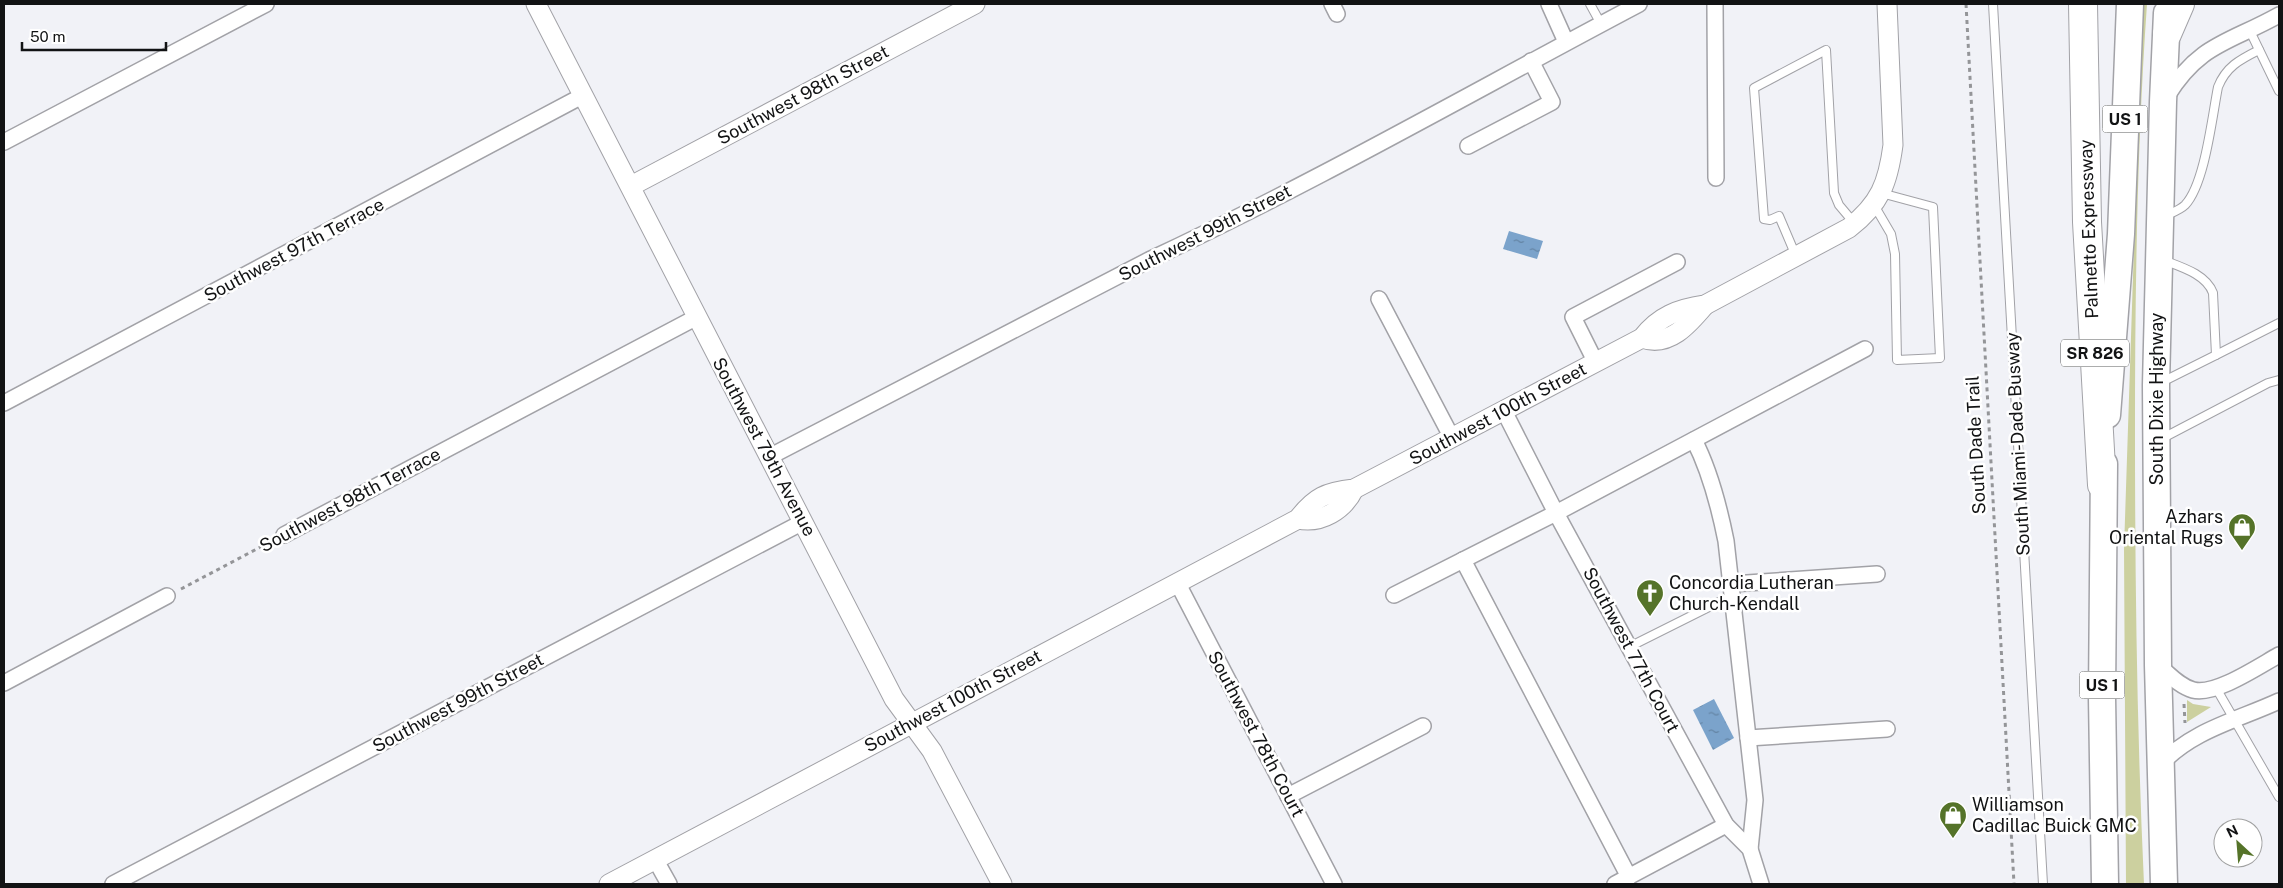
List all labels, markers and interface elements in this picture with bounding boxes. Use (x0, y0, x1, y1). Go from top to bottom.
scale bar (22, 20, 166, 52)
text: 50 m (30, 28, 65, 45)
street label: Southwest 98th Street (713, 40, 892, 149)
road number: US 1 (2102, 106, 2148, 132)
street label: Palmetto Expressway (2075, 139, 2102, 319)
street label: Southwest 99th Street (1115, 180, 1294, 285)
street label: Southwest 97th Terrace (200, 193, 387, 306)
street label: South Dixie Highway (2146, 312, 2167, 486)
street label: South Miami-Dade Busway (2001, 331, 2034, 556)
road number: SR 826 (2061, 339, 2129, 366)
street label: Southwest 79th Avenue (708, 354, 820, 540)
street label: Southwest 100th Street (1406, 358, 1590, 469)
street label: South Dade Trail (1961, 375, 1990, 515)
street label: Southwest 98th Terrace (256, 443, 444, 556)
place label: Azhars Oriental Rugs (2109, 506, 2223, 548)
shop icon: Azhars Oriental Rugs (2227, 512, 2257, 551)
street label: Southwest 77th Court (1579, 563, 1684, 736)
place label: Concordia Lutheran Church-Kendall (1669, 572, 1834, 614)
church icon: Concordia Lutheran Church-Kendall (1635, 578, 1665, 617)
street label: Southwest 100th Street (861, 645, 1045, 756)
street label: Southwest 78th Court (1204, 647, 1309, 820)
street label: Southwest 99th Street (369, 649, 547, 757)
road number: US 1 (2080, 672, 2124, 698)
place label: Williamson Cadillac Buick GMC (1972, 794, 2137, 836)
shop icon: Williamson Cadillac Buick GMC (1938, 800, 1968, 839)
north arrow (2213, 818, 2263, 868)
text: N (2224, 822, 2241, 841)

